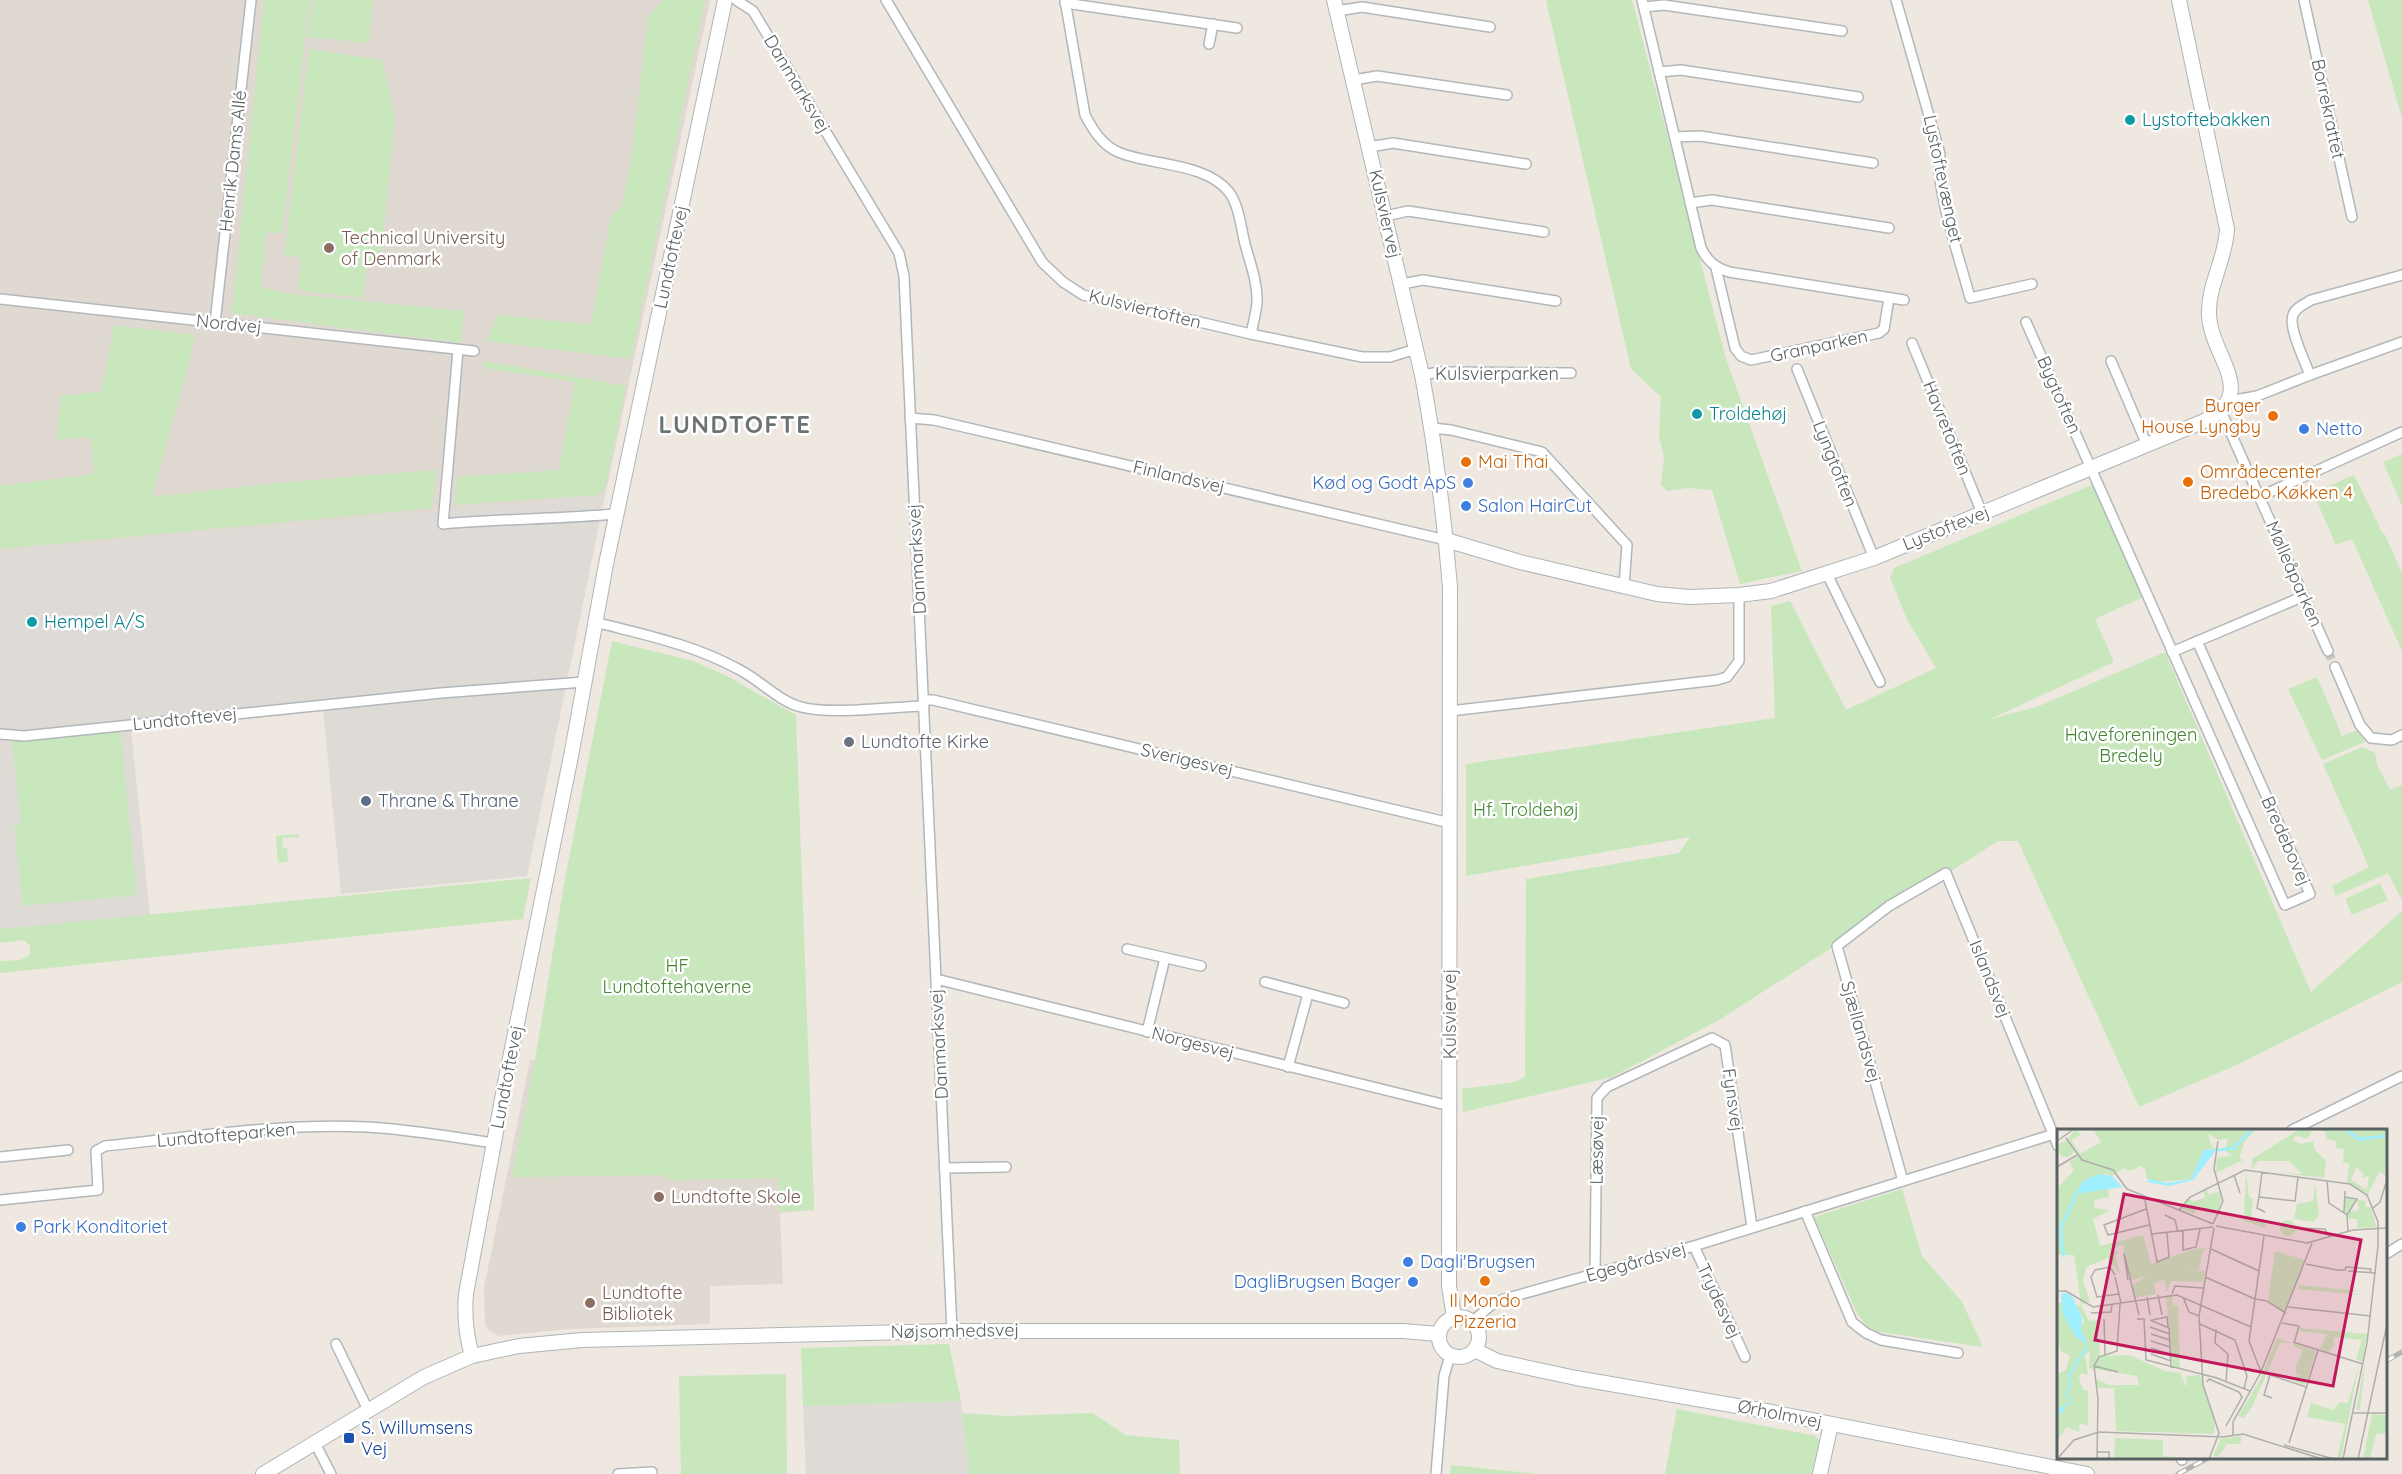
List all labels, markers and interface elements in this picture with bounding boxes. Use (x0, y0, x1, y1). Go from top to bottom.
street label: Danmarksvej (759, 30, 836, 137)
street label: Borrekrattet (2307, 57, 2350, 161)
street label: Henrik Dams Allé (214, 89, 251, 233)
place label: Lystoftebakken (2142, 108, 2270, 131)
street label: Lystoftevænget (1919, 113, 1968, 245)
marker: Lystoftebakken (2123, 113, 2137, 127)
street label: Kulsviervej (1364, 167, 1407, 261)
street label: Lundtoftevej (648, 203, 693, 311)
place label: Technical University of Denmark (341, 226, 505, 270)
marker: Technical University of Denmark (322, 241, 336, 255)
street label: Kulsviertoften (1086, 283, 1204, 334)
street label: Nordvej (195, 309, 263, 338)
street label: Granparken (1768, 324, 1870, 367)
street label: Bygtoften (2032, 352, 2087, 437)
street label: Kulsvierparken (1435, 362, 1559, 385)
street label: Havretoften (1918, 377, 1977, 478)
place label: Burger House Lyngby (2141, 394, 2261, 438)
place label: Troldehøj (1709, 402, 1787, 425)
marker: Troldehøj (1690, 407, 1704, 421)
district label: LUNDTOFTE (658, 409, 812, 439)
marker: Burger House Lyngby (2266, 409, 2280, 423)
street label: Lyngtoften (1808, 417, 1863, 510)
place label: Netto (2316, 417, 2362, 440)
marker: Netto (2297, 422, 2311, 436)
place label: Mai Thai (1478, 450, 1548, 473)
street label: Finlandsvej (1131, 455, 1227, 498)
marker: Mai Thai (1459, 455, 1473, 469)
place label: Områdecenter Bredebo Køkken 4 (2200, 460, 2353, 504)
place label: Kød og Godt ApS (1312, 471, 1456, 494)
marker: Områdecenter Bredebo Køkken 4 (2181, 475, 2195, 489)
marker: Kød og Godt ApS (1461, 476, 1475, 490)
place label: Salon HairCut (1478, 494, 1592, 517)
marker: Salon HairCut (1459, 499, 1473, 513)
street label: Lystoftevej (1899, 500, 1993, 555)
street label: Danmarksvej (902, 503, 931, 615)
street label: Mølleåparken (2261, 517, 2328, 630)
place label: Hempel A/S (44, 610, 145, 633)
marker: Hempel A/S (25, 615, 39, 629)
street label: Lundtoftevej (131, 702, 238, 735)
park label: Haveforeningen Bredely (2065, 723, 2197, 767)
place label: Lundtofte Kirke (861, 730, 989, 753)
marker: Lundtofte Kirke (842, 735, 856, 749)
street label: Sverigesvej (1139, 738, 1236, 781)
place label: Thrane & Thrane (378, 789, 519, 812)
street label: Bredebovej (2256, 792, 2316, 889)
marker: Thrane & Thrane (359, 794, 373, 808)
park label: Hf. Troldehøj (1473, 798, 1579, 821)
street label: Islandsvej (1964, 936, 2017, 1021)
park label: HF Lundtoftehaverne (603, 954, 751, 998)
street label: Kulsviervej (1438, 969, 1461, 1059)
street label: Sjællandsvej (1836, 978, 1887, 1085)
street label: Danmarksvej (924, 988, 953, 1100)
street label: Norgesvej (1149, 1021, 1237, 1064)
street label: Lundtoftevej (485, 1023, 528, 1131)
street label: Fynsvej (1718, 1067, 1749, 1133)
street label: Læsøvej (1584, 1115, 1609, 1185)
street label: Lundtofteparken (156, 1117, 296, 1152)
inset map (2057, 1129, 2387, 1459)
place label: Lundtofte Skole (671, 1185, 801, 1208)
marker: Lundtofte Skole (652, 1190, 666, 1204)
place label: Park Konditoriet (33, 1215, 168, 1238)
marker: Park Konditoriet (14, 1220, 28, 1234)
street label: Egegårdsvej (1583, 1236, 1689, 1287)
place label: Dagli'Brugsen (1420, 1250, 1535, 1273)
marker: Dagli'Brugsen (1401, 1255, 1415, 1269)
street label: Trydesvej (1692, 1259, 1747, 1342)
place label: DagliBrugsen Bager (1234, 1270, 1401, 1293)
marker: Il Mondo Pizzeria (1478, 1274, 1492, 1288)
marker: DagliBrugsen Bager (1406, 1275, 1420, 1289)
place label: Lundtofte Bibliotek (602, 1281, 683, 1325)
place label: Il Mondo Pizzeria (1449, 1289, 1521, 1333)
marker: Lundtofte Bibliotek (583, 1296, 597, 1310)
street label: Nøjsomhedsvej (890, 1318, 1020, 1343)
street label: Ørholmvej (1736, 1394, 1825, 1433)
place label: S. Willumsens Vej (361, 1416, 473, 1460)
marker: S. Willumsens Vej (342, 1431, 356, 1445)

